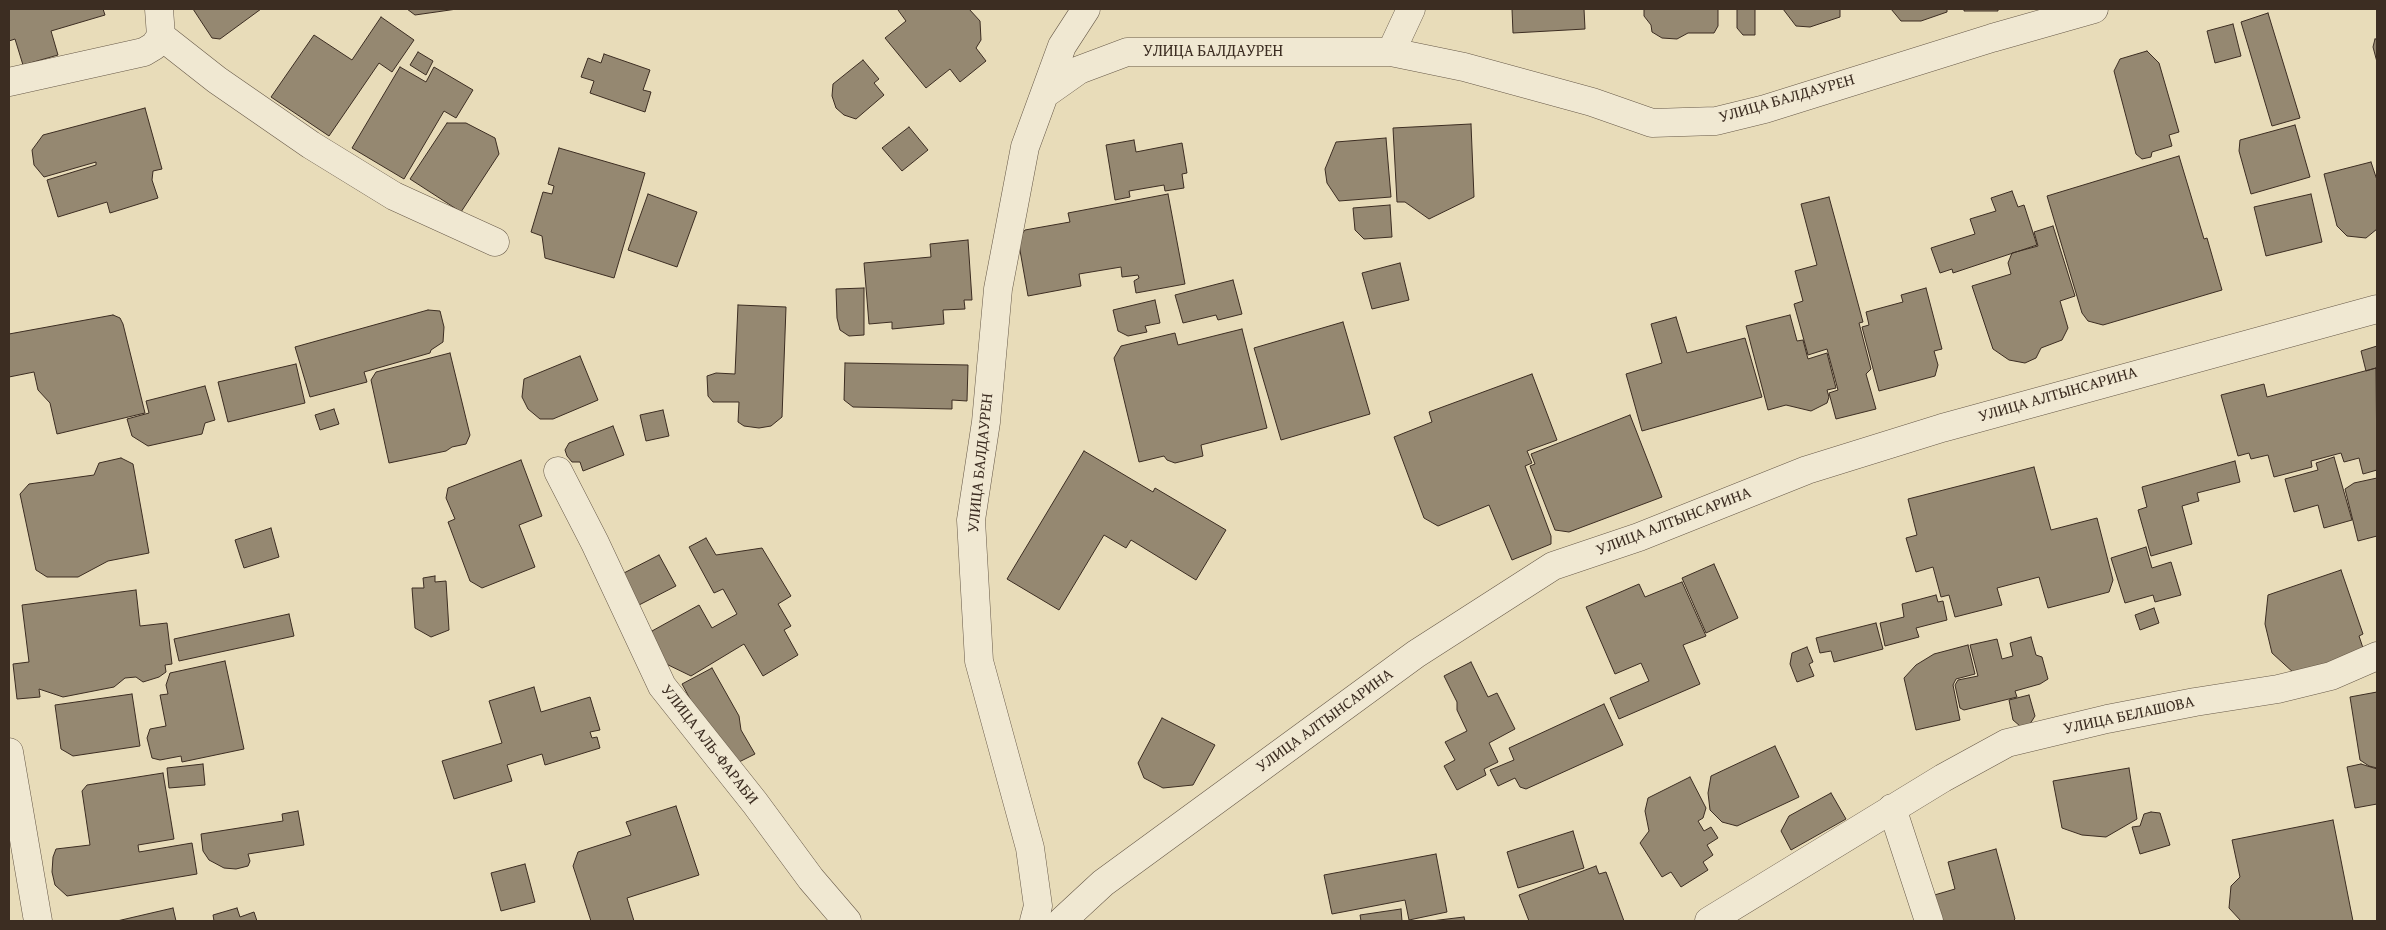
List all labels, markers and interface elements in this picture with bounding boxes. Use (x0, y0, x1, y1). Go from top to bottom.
street label: УЛИЦА БАЛДАУРЕН (1143, 42, 1283, 62)
street label: УЛИЦА БАЛДАУРЕН (1717, 70, 1857, 128)
street label: УЛИЦА АЛТЫНСАРИНА (1976, 363, 2140, 427)
street label: УЛИЦА БАЛДАУРЕН (964, 392, 998, 534)
street label: УЛИЦА АЛТЫНСАРИНА (1594, 484, 1754, 560)
street label: УЛИЦА АЛТЫНСАРИНА (1253, 665, 1397, 777)
street label: УЛИЦА АЛЬ-ФАРАБИ (656, 681, 762, 809)
street label: УЛИЦА БЕЛАШОВА (2062, 693, 2196, 739)

